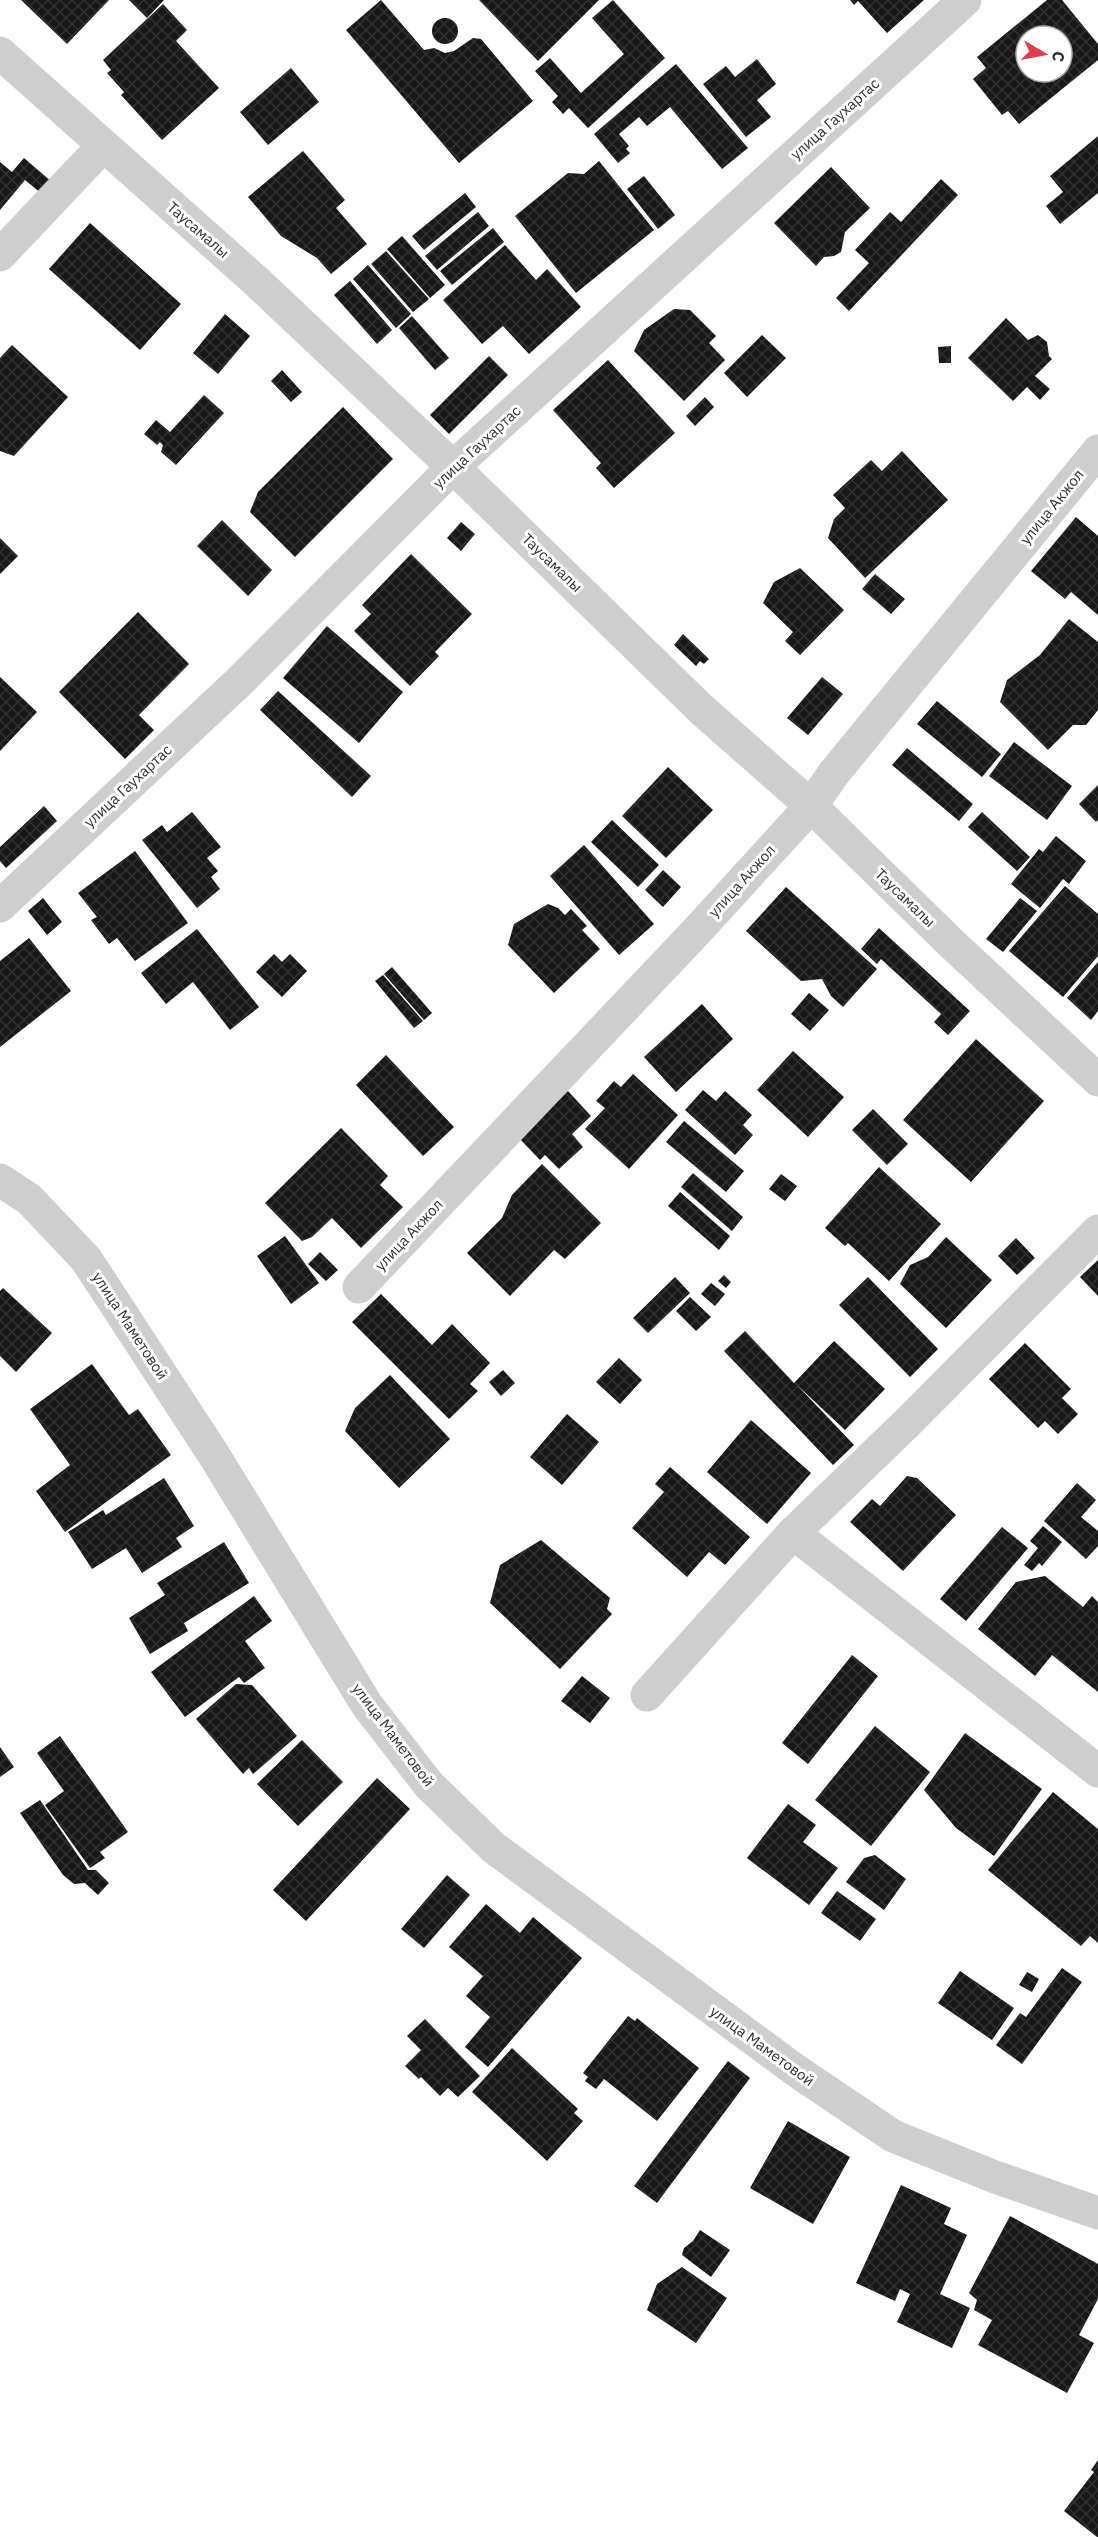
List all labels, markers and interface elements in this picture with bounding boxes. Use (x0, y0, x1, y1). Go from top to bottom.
north arrow (1014, 24, 1074, 84)
text: С (1048, 50, 1070, 63)
street label: улица Гаухартас (786, 73, 883, 164)
street label: Таусамалы (163, 197, 233, 262)
street label: улица Гаухартас (429, 401, 525, 492)
street label: улица Акжол (1016, 465, 1088, 548)
street label: Таусамалы (518, 529, 586, 596)
street label: улица Гаухартас (80, 740, 176, 831)
street label: улица Акжол (704, 840, 779, 921)
street label: Таусамалы (871, 864, 939, 931)
street label: улица Акжол (371, 1195, 447, 1274)
street label: улица Маметовой (89, 1268, 172, 1383)
street label: улица Маметовой (348, 1679, 438, 1790)
street label: улица Маметовой (706, 2001, 818, 2090)

